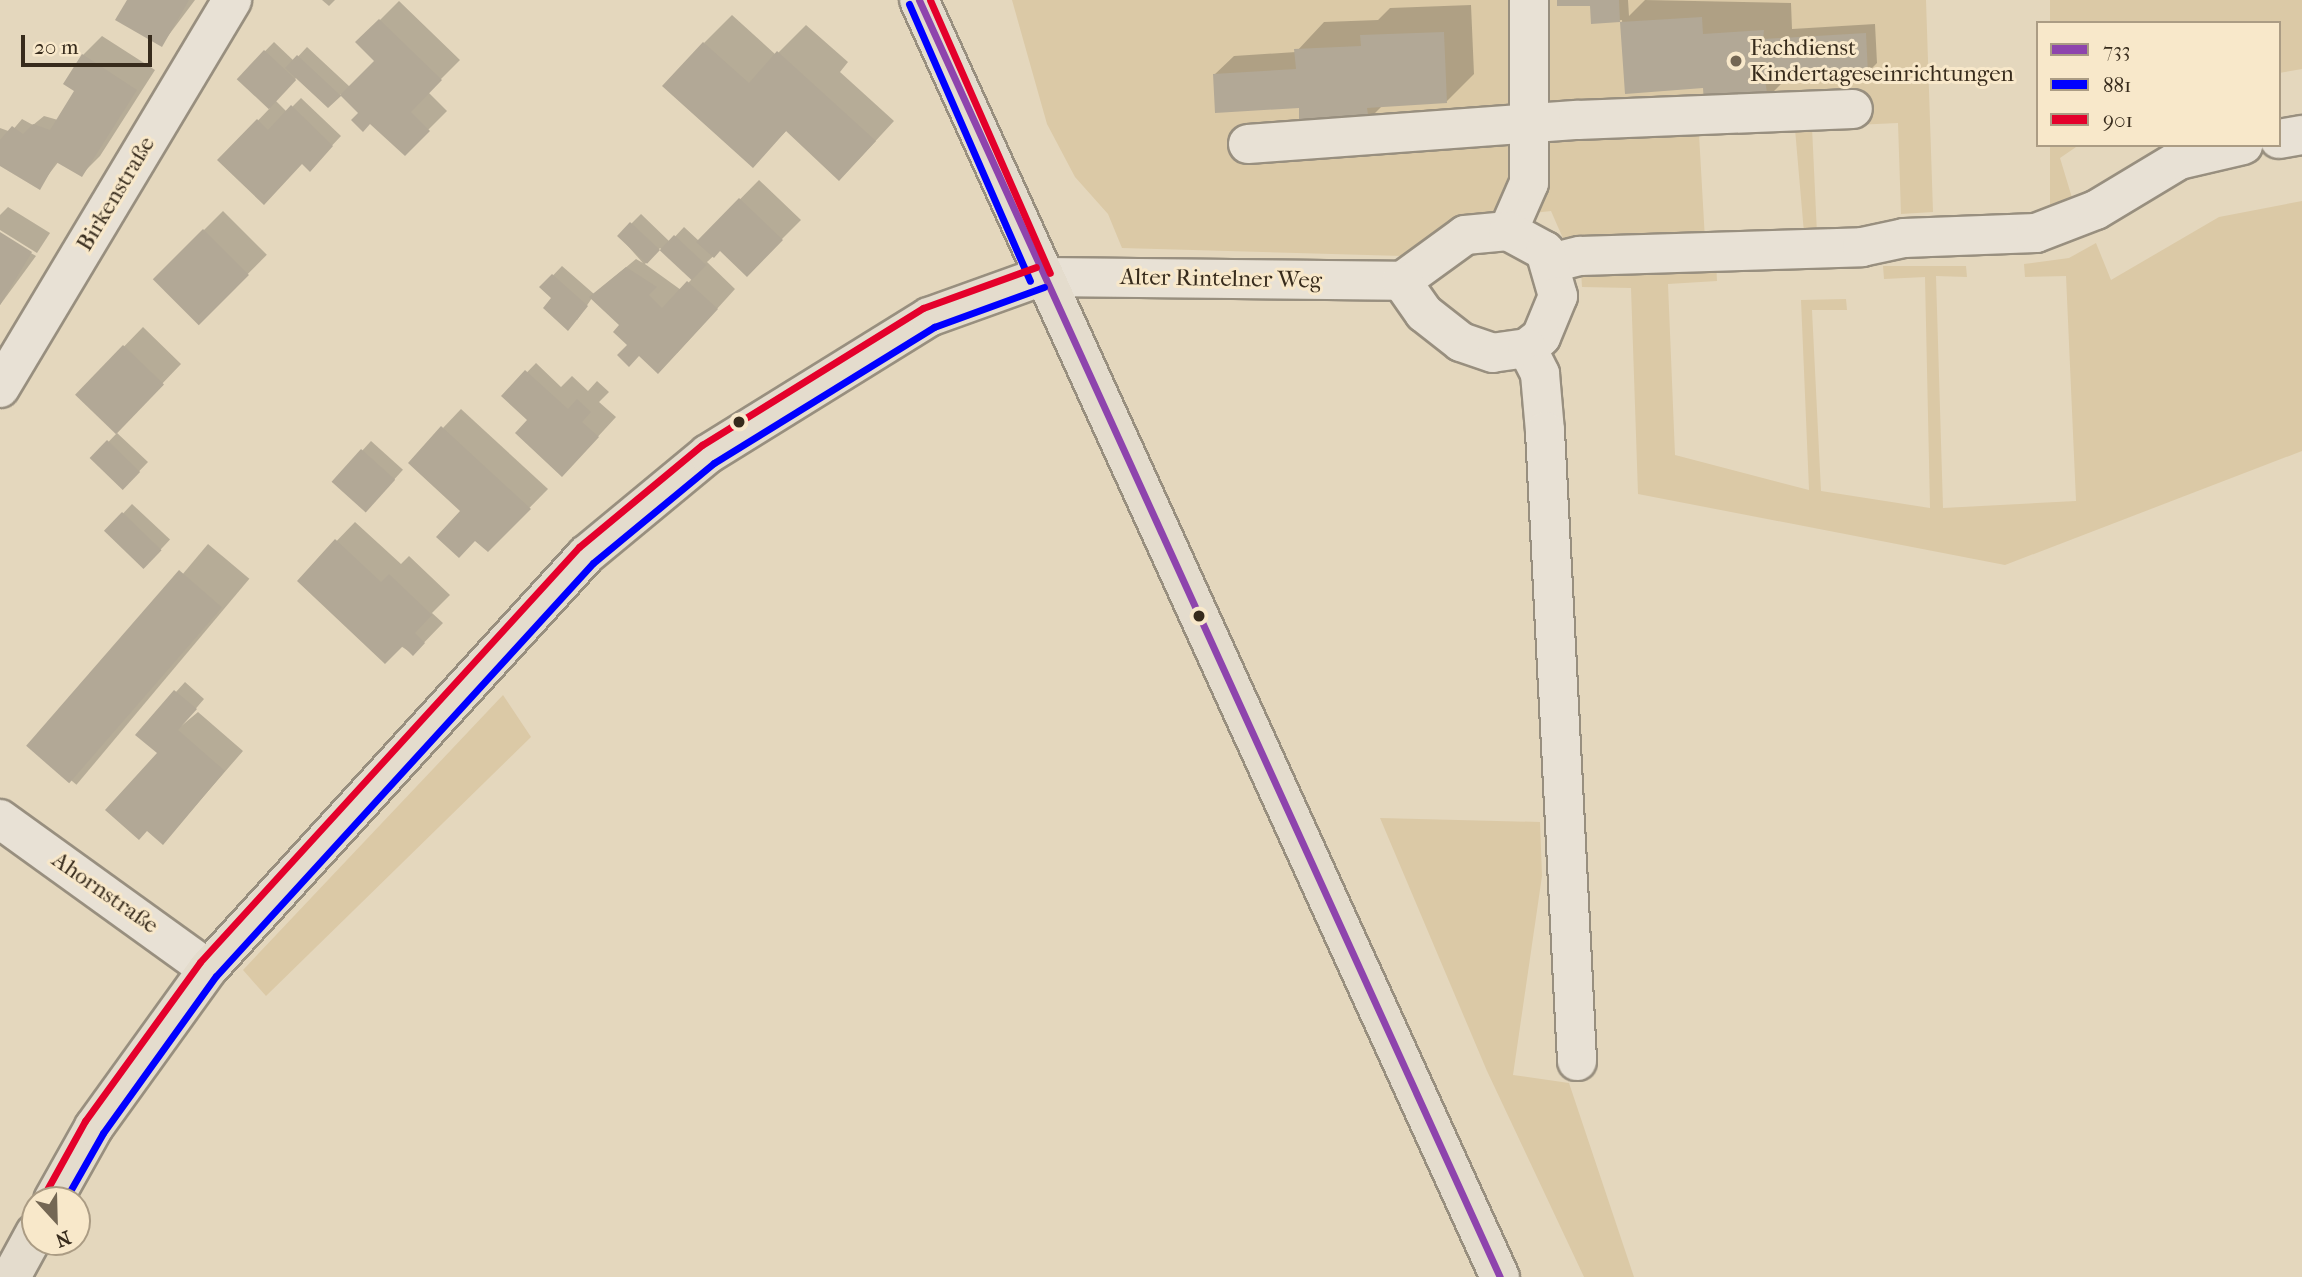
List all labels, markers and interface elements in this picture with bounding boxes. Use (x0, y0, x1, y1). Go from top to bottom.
scale bar (24, 21, 156, 65)
legend (2036, 21, 2281, 147)
place label: Fachdienst Kindertageseinrichtungen (1750, 34, 2014, 88)
text: 20 m (34, 35, 78, 59)
text: 733 (2103, 38, 2130, 62)
marker: Fachdienst Kindertageseinrichtungen (1728, 53, 1744, 69)
text: 881 (2103, 73, 2132, 97)
text: 901 (2103, 108, 2133, 132)
street label: Birkenstraße (71, 132, 161, 256)
street label: Alter Rintelner Weg (1120, 263, 1322, 295)
unlabelled marker (732, 415, 746, 429)
unlabelled marker (1192, 609, 1206, 623)
street label: Ahornstraße (47, 846, 163, 940)
north arrow (21, 1186, 91, 1256)
text: N (52, 1226, 74, 1252)

